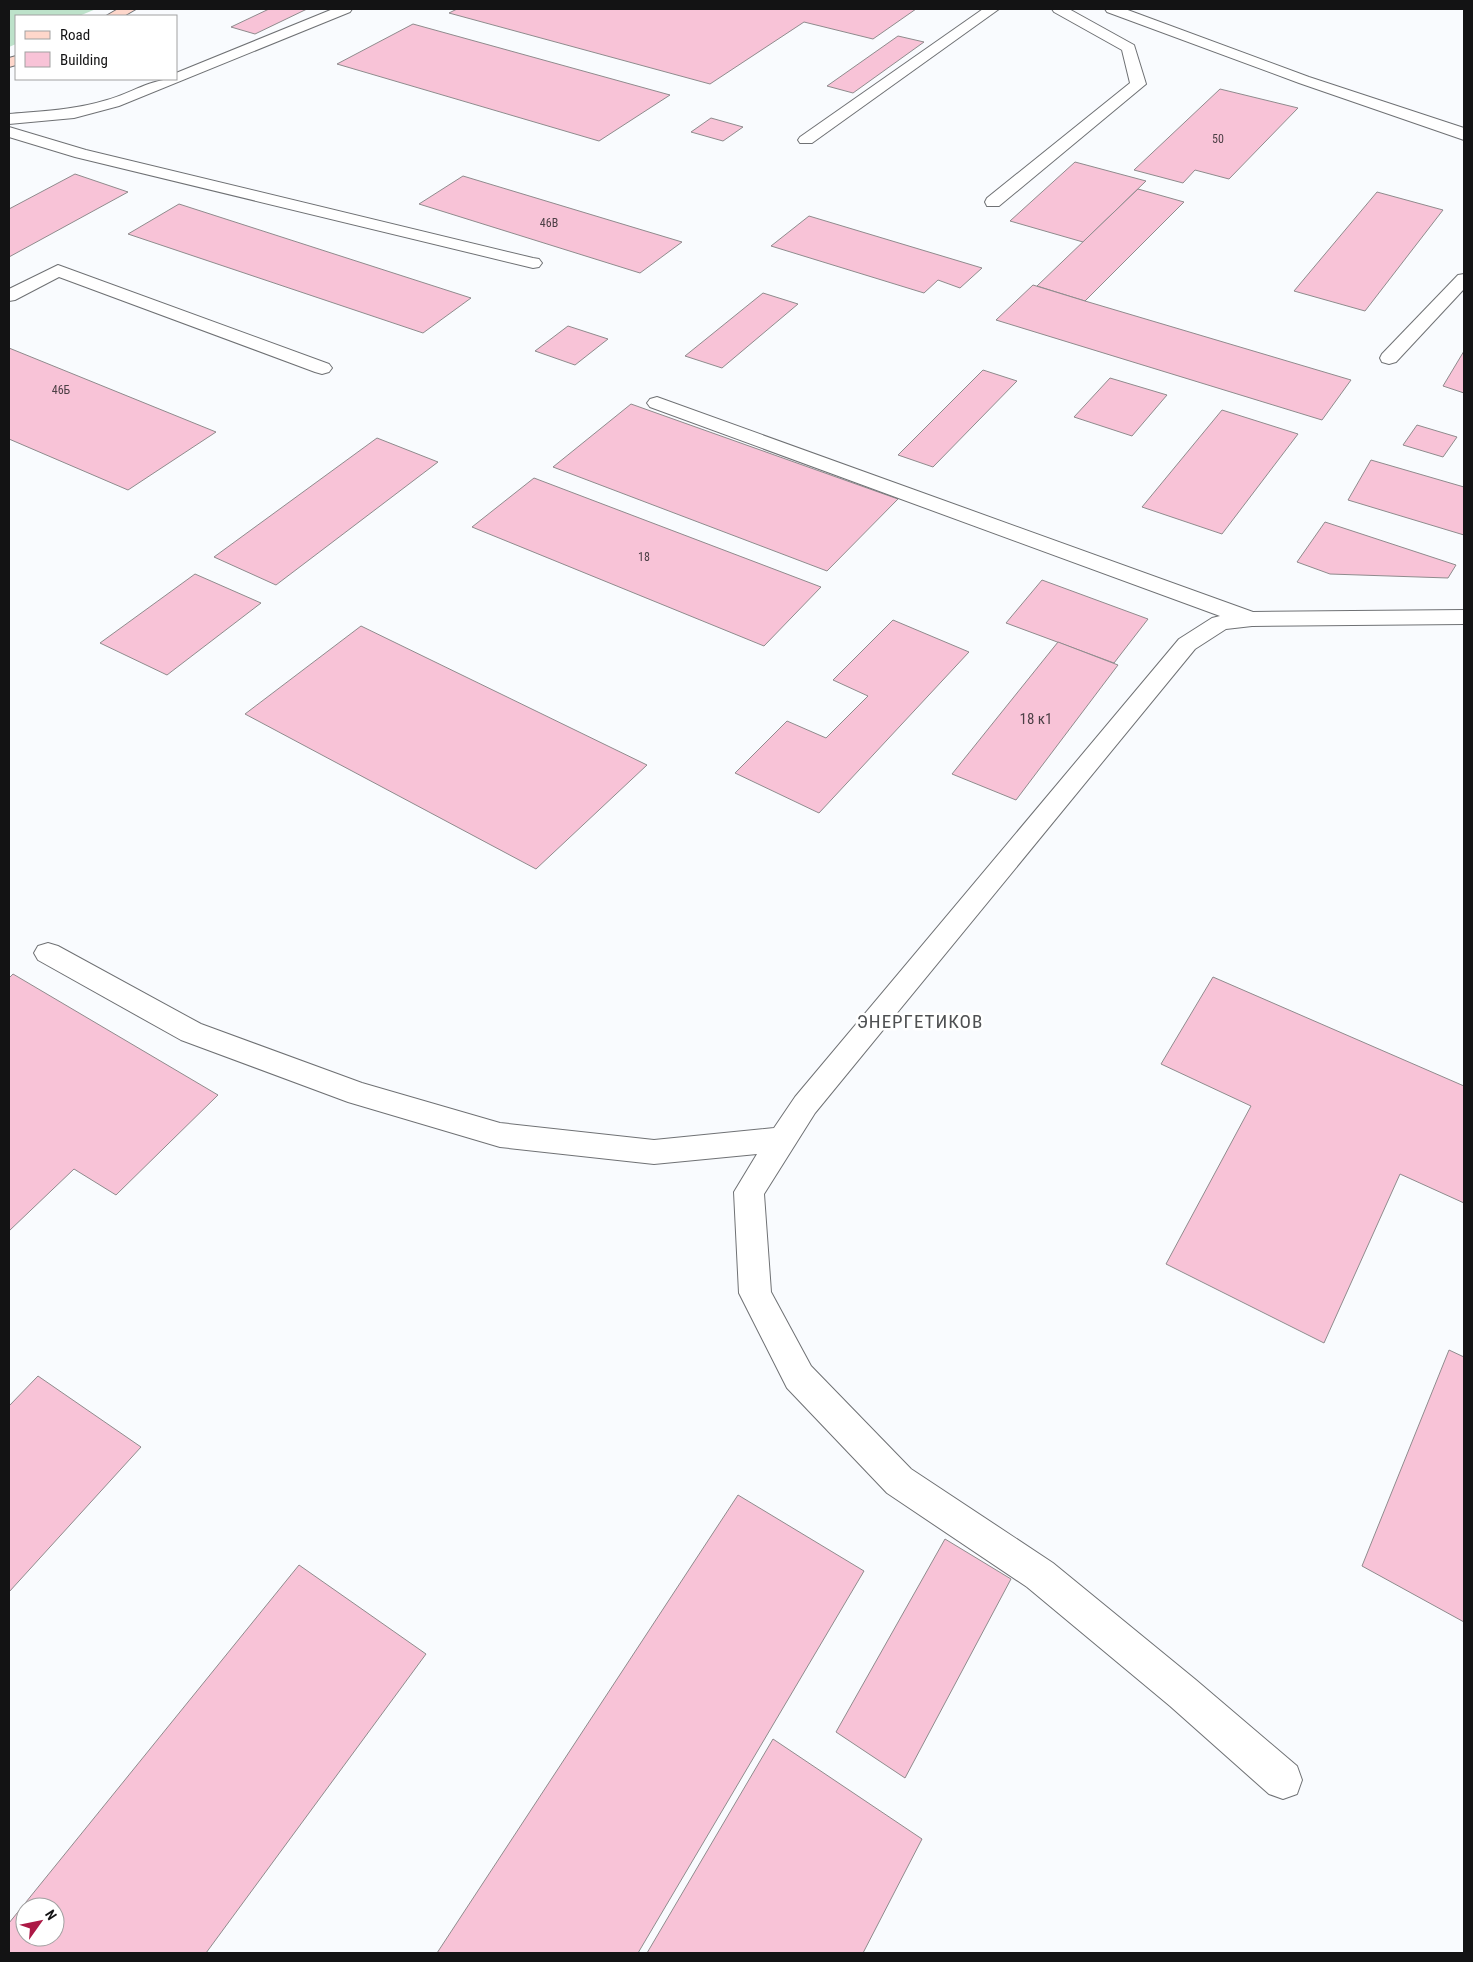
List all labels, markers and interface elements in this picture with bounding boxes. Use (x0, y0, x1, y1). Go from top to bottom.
legend (15, 15, 178, 80)
text: Road (60, 26, 90, 44)
text: Building (60, 51, 108, 69)
house number: 50 (1212, 132, 1224, 146)
house number: 46В (540, 216, 558, 230)
house number: 46Б (52, 383, 71, 397)
house number: 18 (638, 550, 650, 564)
house number: 18 к1 (1020, 710, 1052, 728)
district label: ЭНЕРГЕТИКОВ (857, 1010, 983, 1033)
north arrow (15, 1897, 65, 1947)
text: N (42, 1907, 60, 1923)

